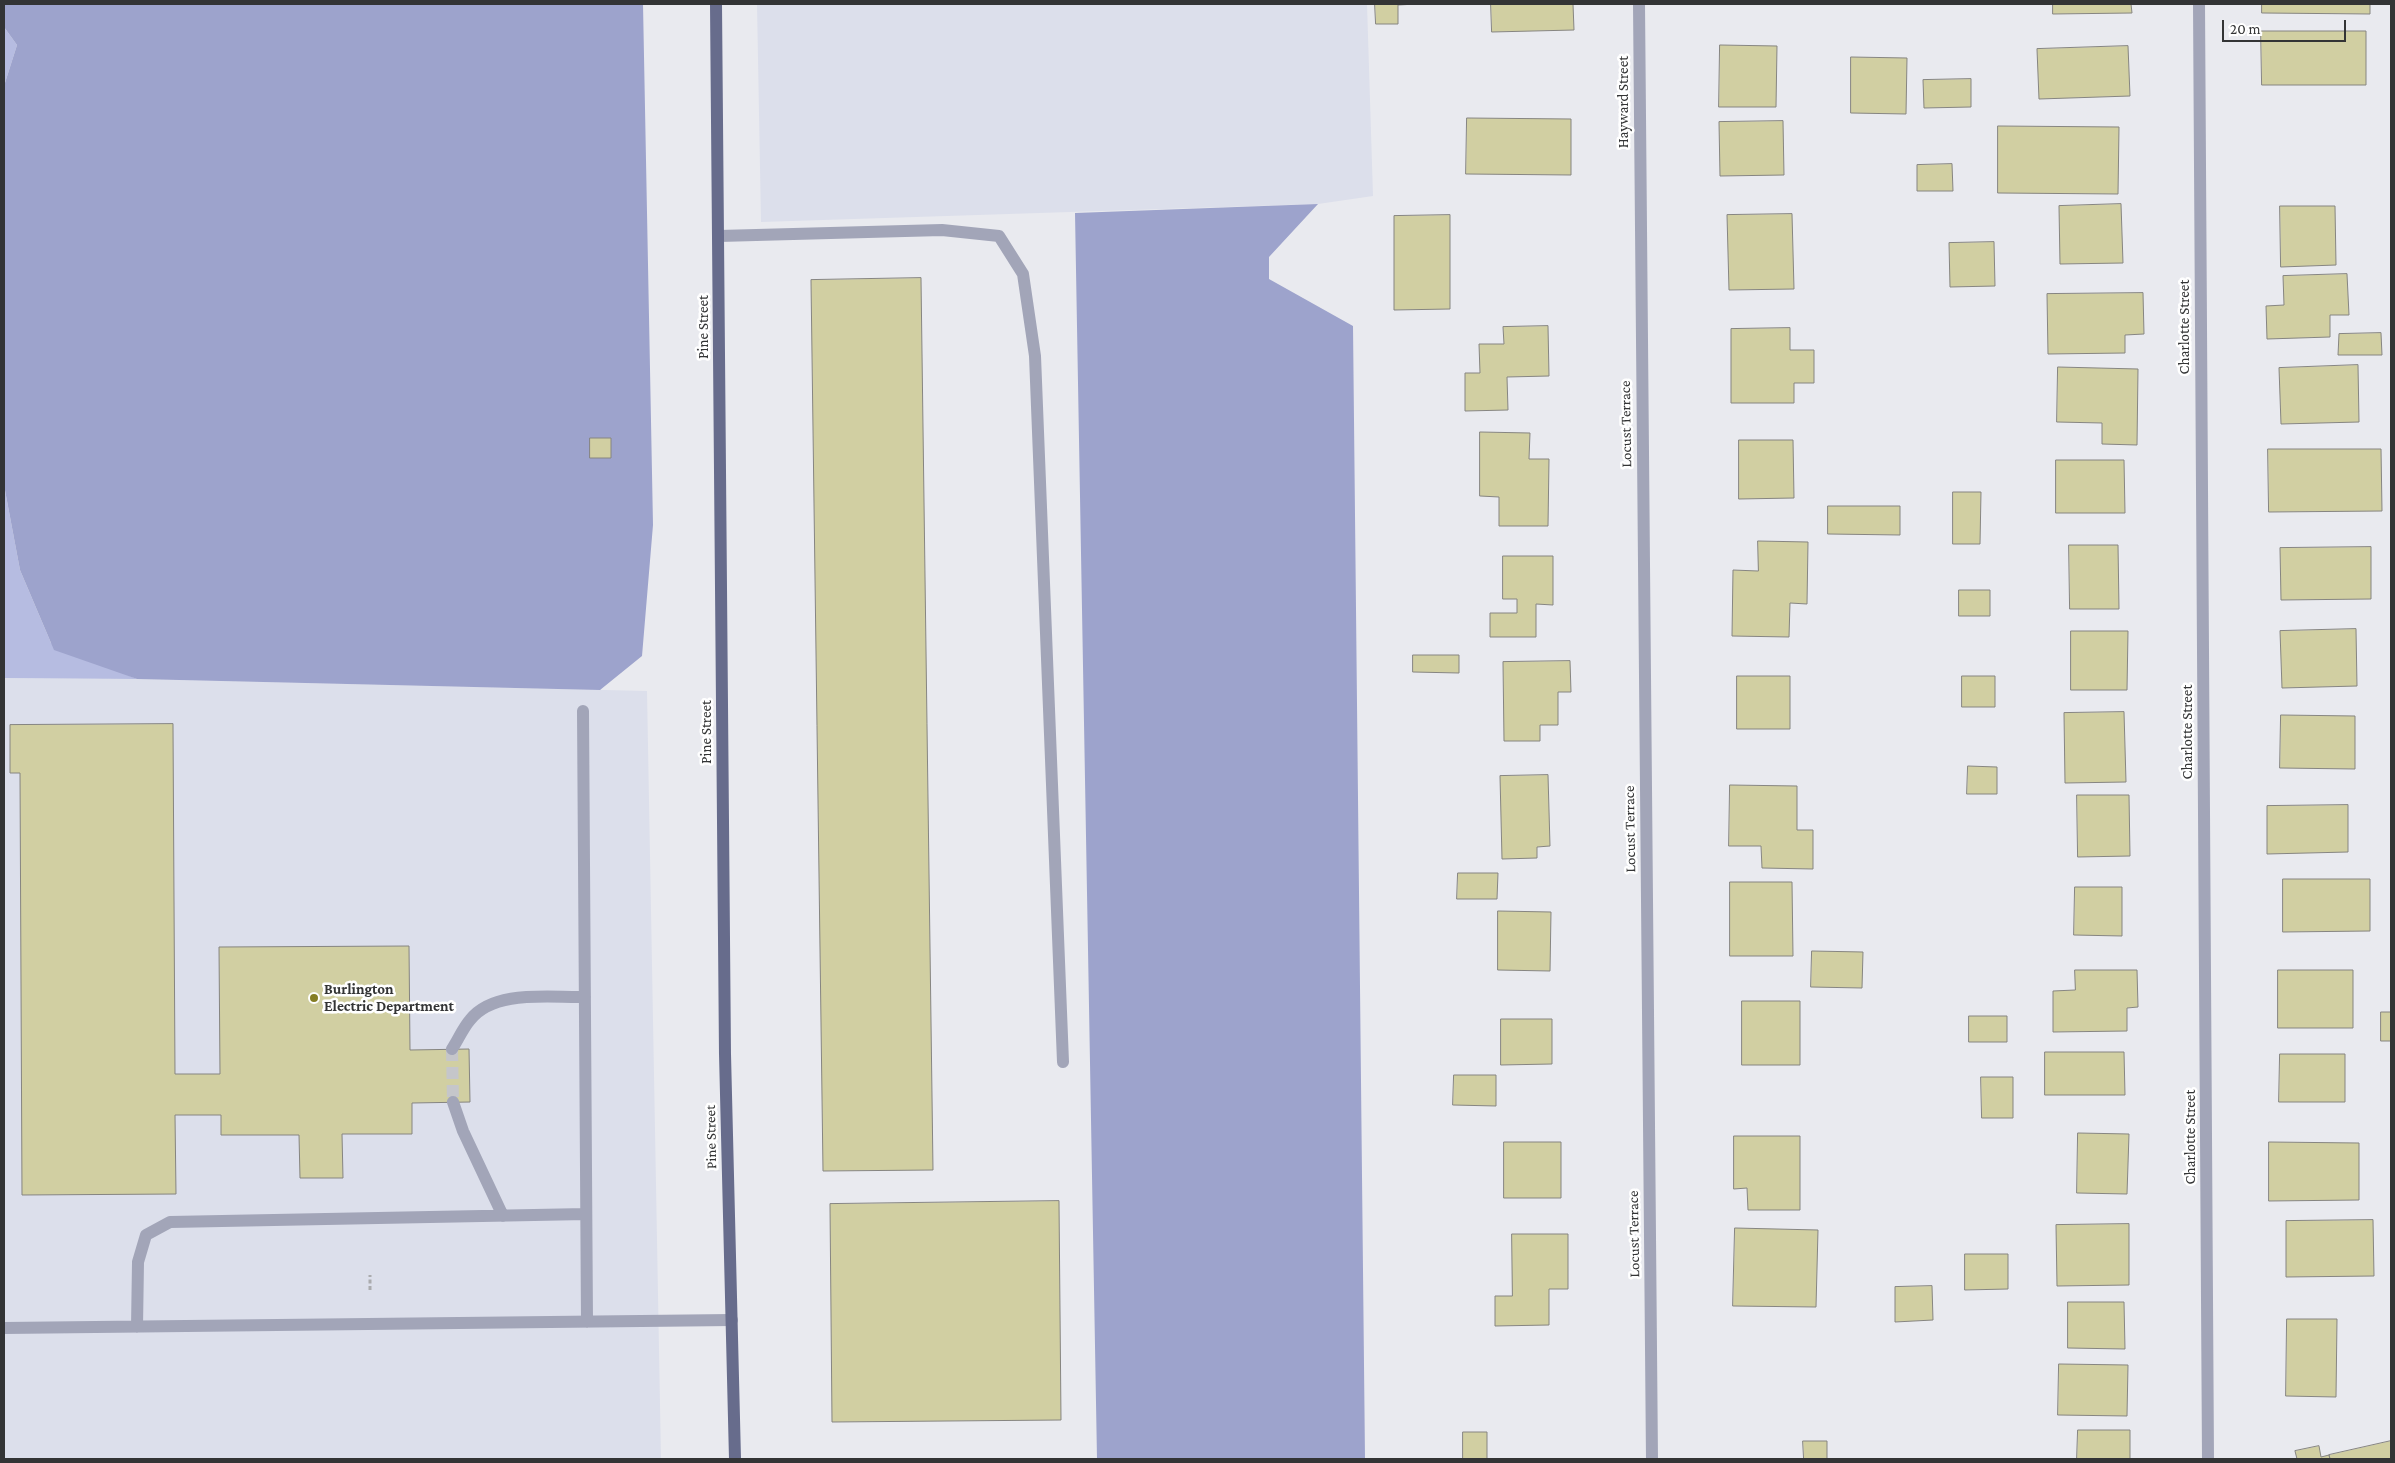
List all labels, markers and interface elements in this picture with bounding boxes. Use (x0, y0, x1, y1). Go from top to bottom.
scale bar (2225, 10, 2349, 42)
text: 20 m (2230, 21, 2261, 37)
street label: Hayward Street (1614, 56, 1632, 148)
street label: Charlotte Street (2175, 280, 2193, 374)
street label: Pine Street (694, 295, 712, 359)
street label: Locust Terrace (1616, 380, 1636, 468)
street label: Charlotte Street (2178, 685, 2196, 779)
street label: Pine Street (697, 700, 715, 764)
street label: Locust Terrace (1620, 785, 1640, 873)
place label: Burlington Electric Department (324, 980, 454, 1015)
marker: Burlington Electric Department (308, 992, 320, 1004)
street label: Charlotte Street (2181, 1090, 2199, 1184)
street label: Pine Street (701, 1105, 721, 1169)
street label: Locust Terrace (1624, 1190, 1644, 1278)

